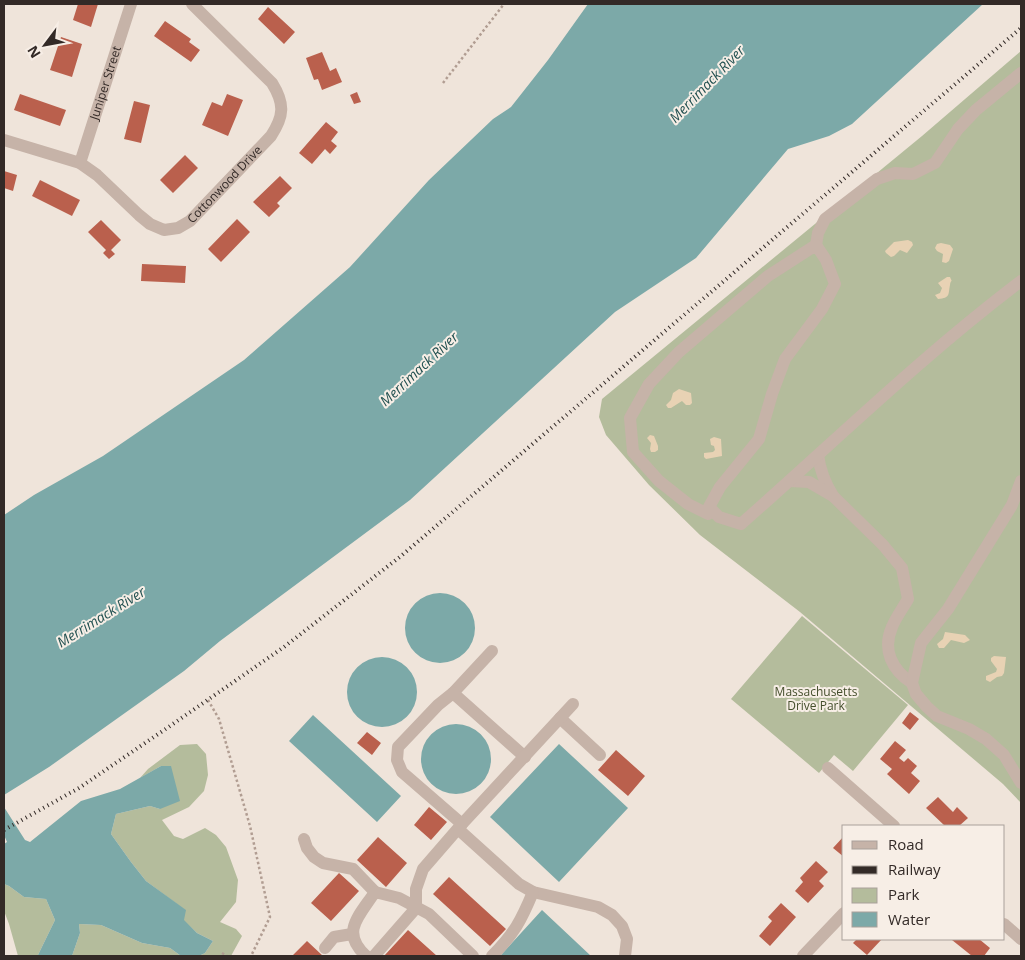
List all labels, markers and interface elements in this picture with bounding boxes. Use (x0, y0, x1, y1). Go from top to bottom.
north arrow (20, 20, 70, 70)
water label: Merrimack River (665, 40, 749, 126)
text: N (22, 42, 45, 62)
street label: Juniper Street (85, 44, 125, 123)
street label: Cottonwood Drive (183, 141, 266, 227)
water label: Merrimack River (375, 327, 462, 410)
water label: Merrimack River (53, 582, 149, 651)
park label: Massachusetts Drive Park (775, 683, 858, 714)
legend (842, 825, 1005, 940)
text: Road (888, 834, 924, 854)
text: Railway (888, 859, 941, 879)
text: Park (888, 884, 919, 904)
text: Water (888, 909, 930, 929)

